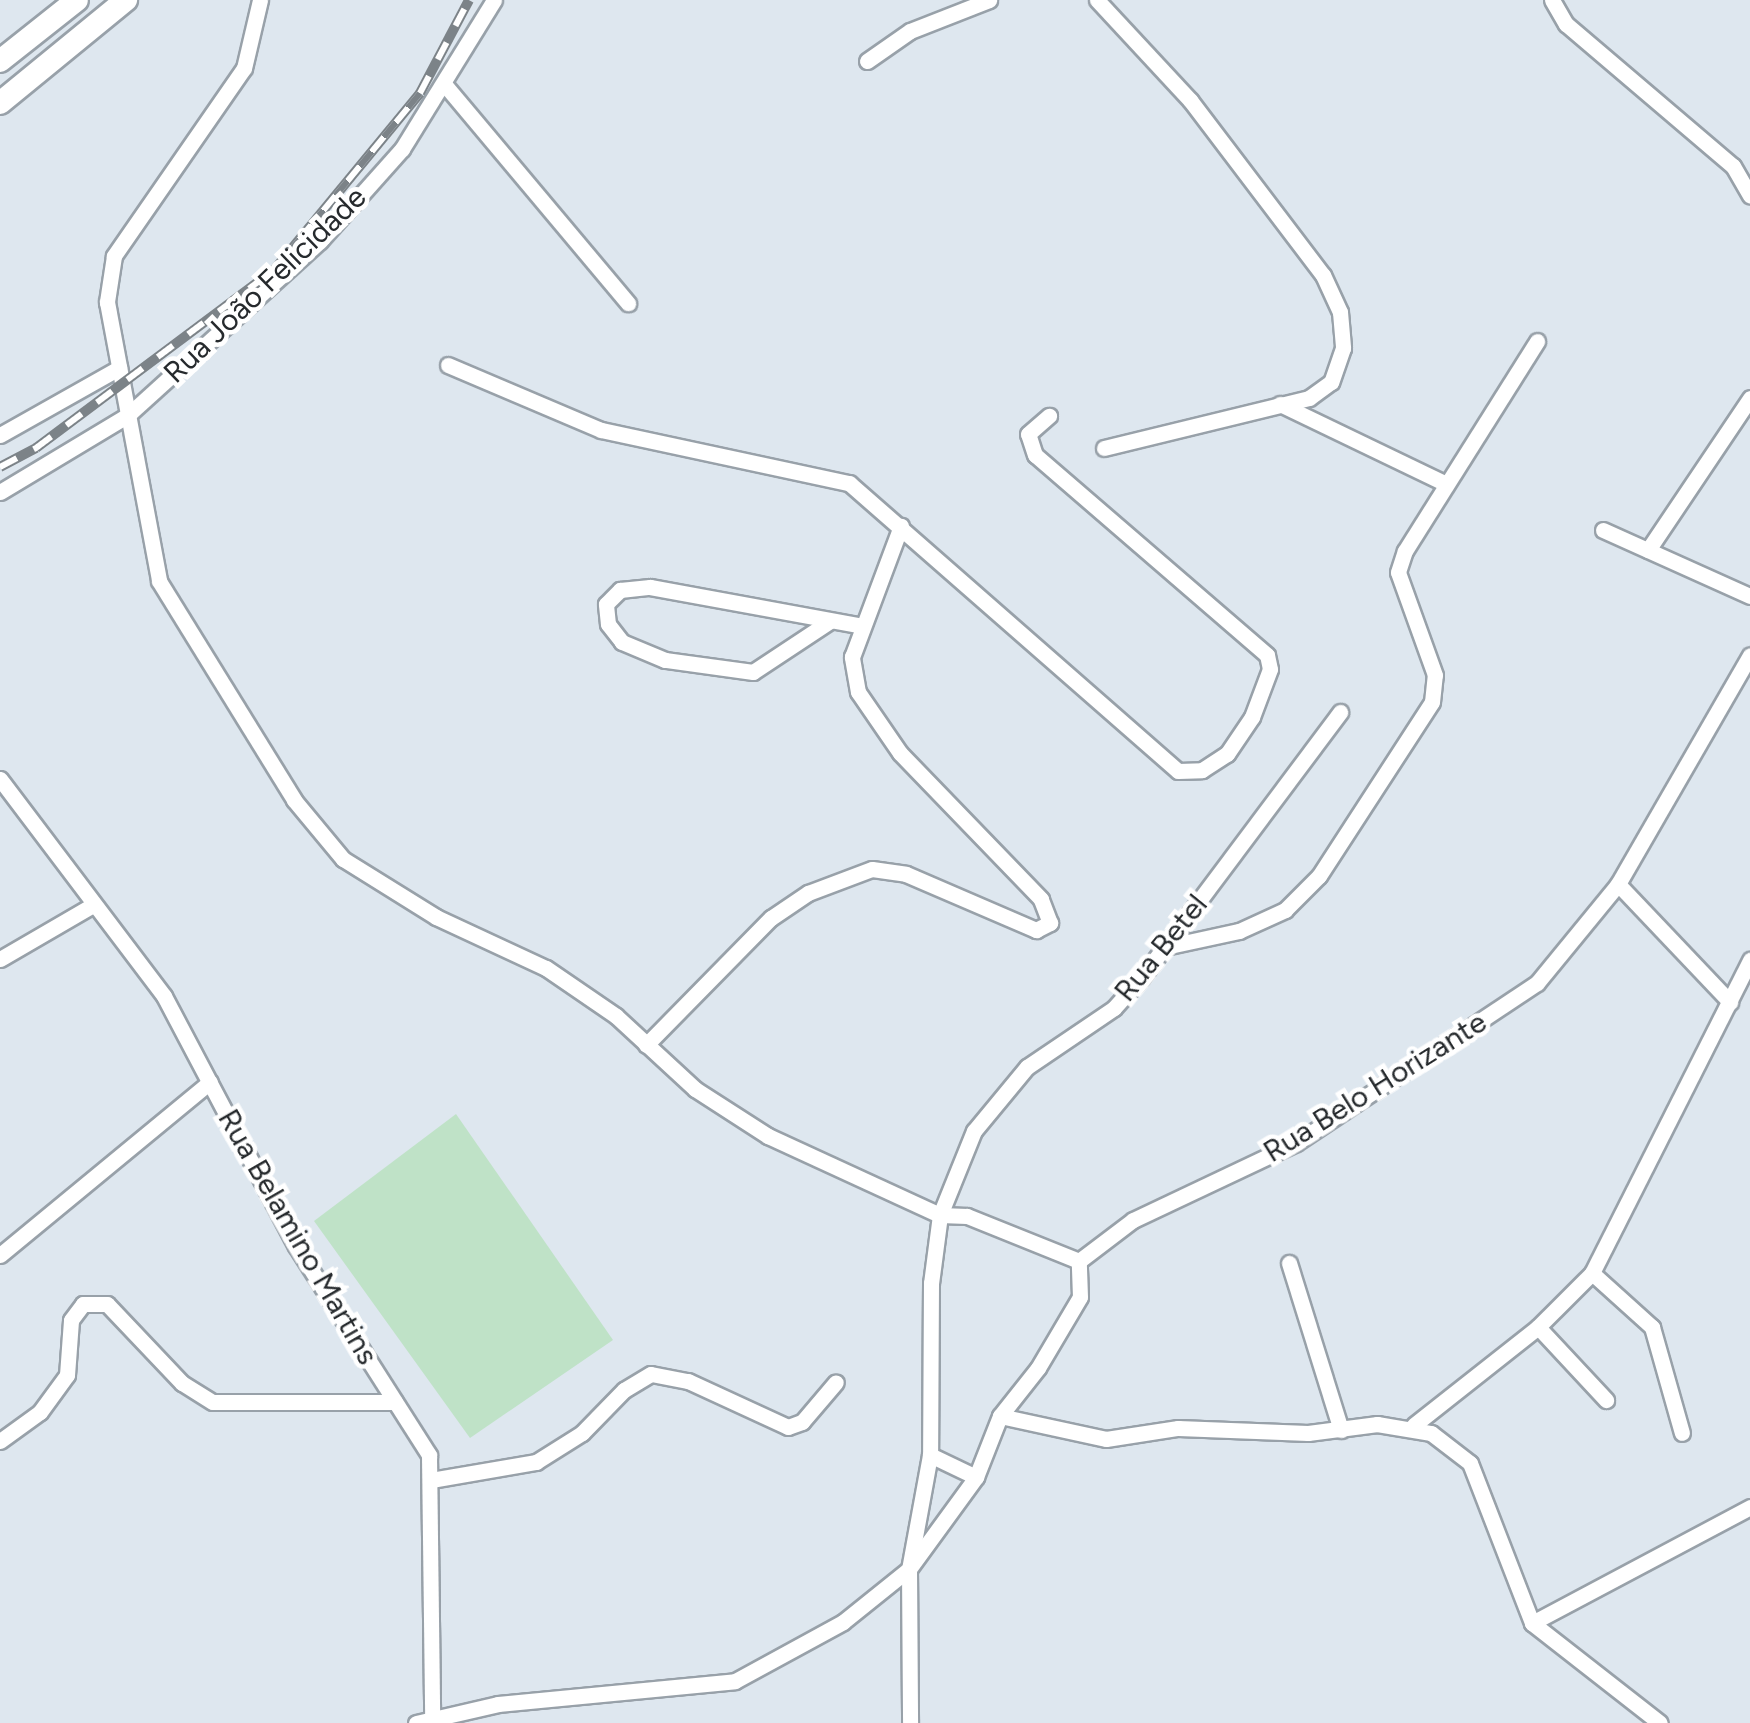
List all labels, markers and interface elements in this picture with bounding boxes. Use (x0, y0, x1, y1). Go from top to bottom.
street label: Rua João Felicidade (156, 179, 374, 391)
street label: Rua Betel (1107, 887, 1215, 1009)
street label: Rua Belo Horizante (1257, 1004, 1493, 1170)
street label: Rua Belamino Martins (210, 1103, 386, 1371)

